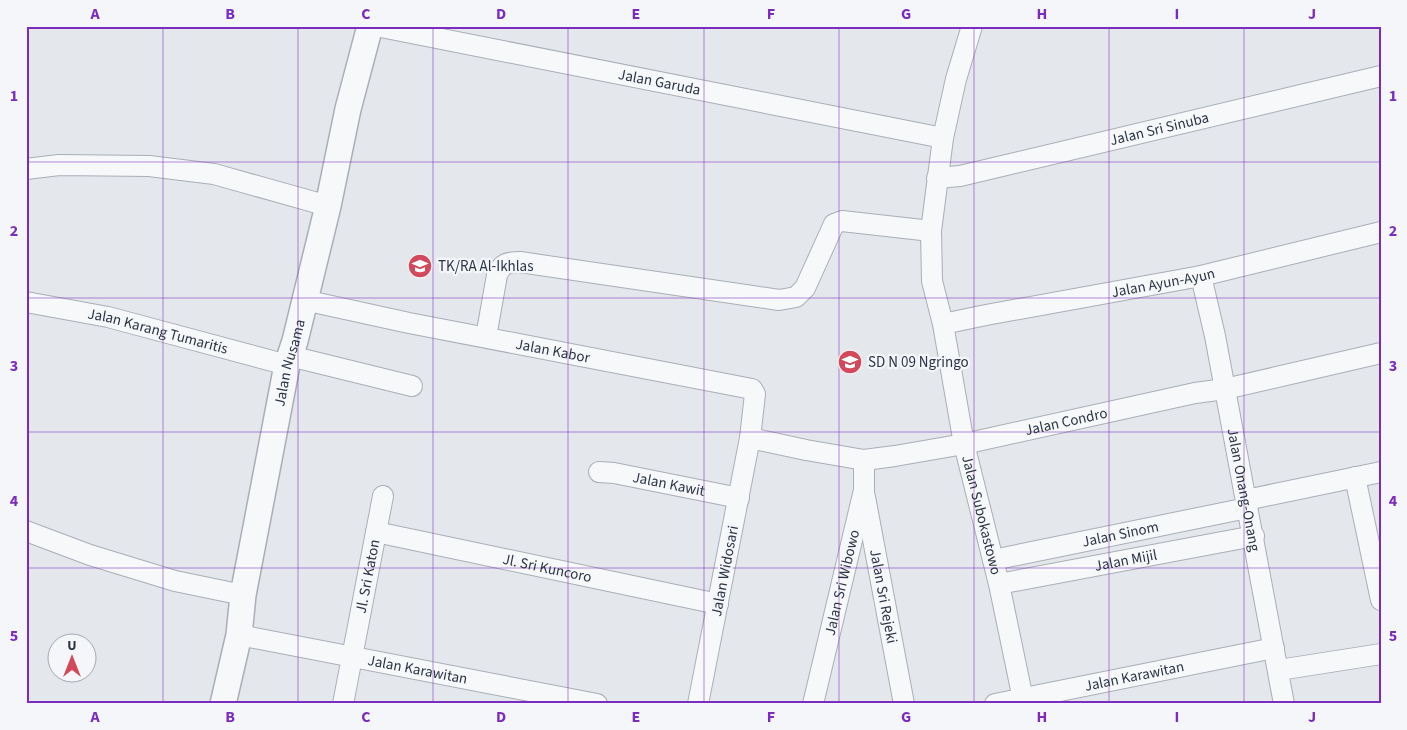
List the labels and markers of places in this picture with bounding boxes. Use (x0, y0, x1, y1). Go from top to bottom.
school or university icon: TK/RA Al-Ikhlas (407, 253, 433, 279)
place label: TK/RA Al-Ikhlas (438, 256, 533, 277)
school or university icon: SD N 09 Ngringo (837, 349, 863, 375)
place label: SD N 09 Ngringo (868, 352, 969, 373)

